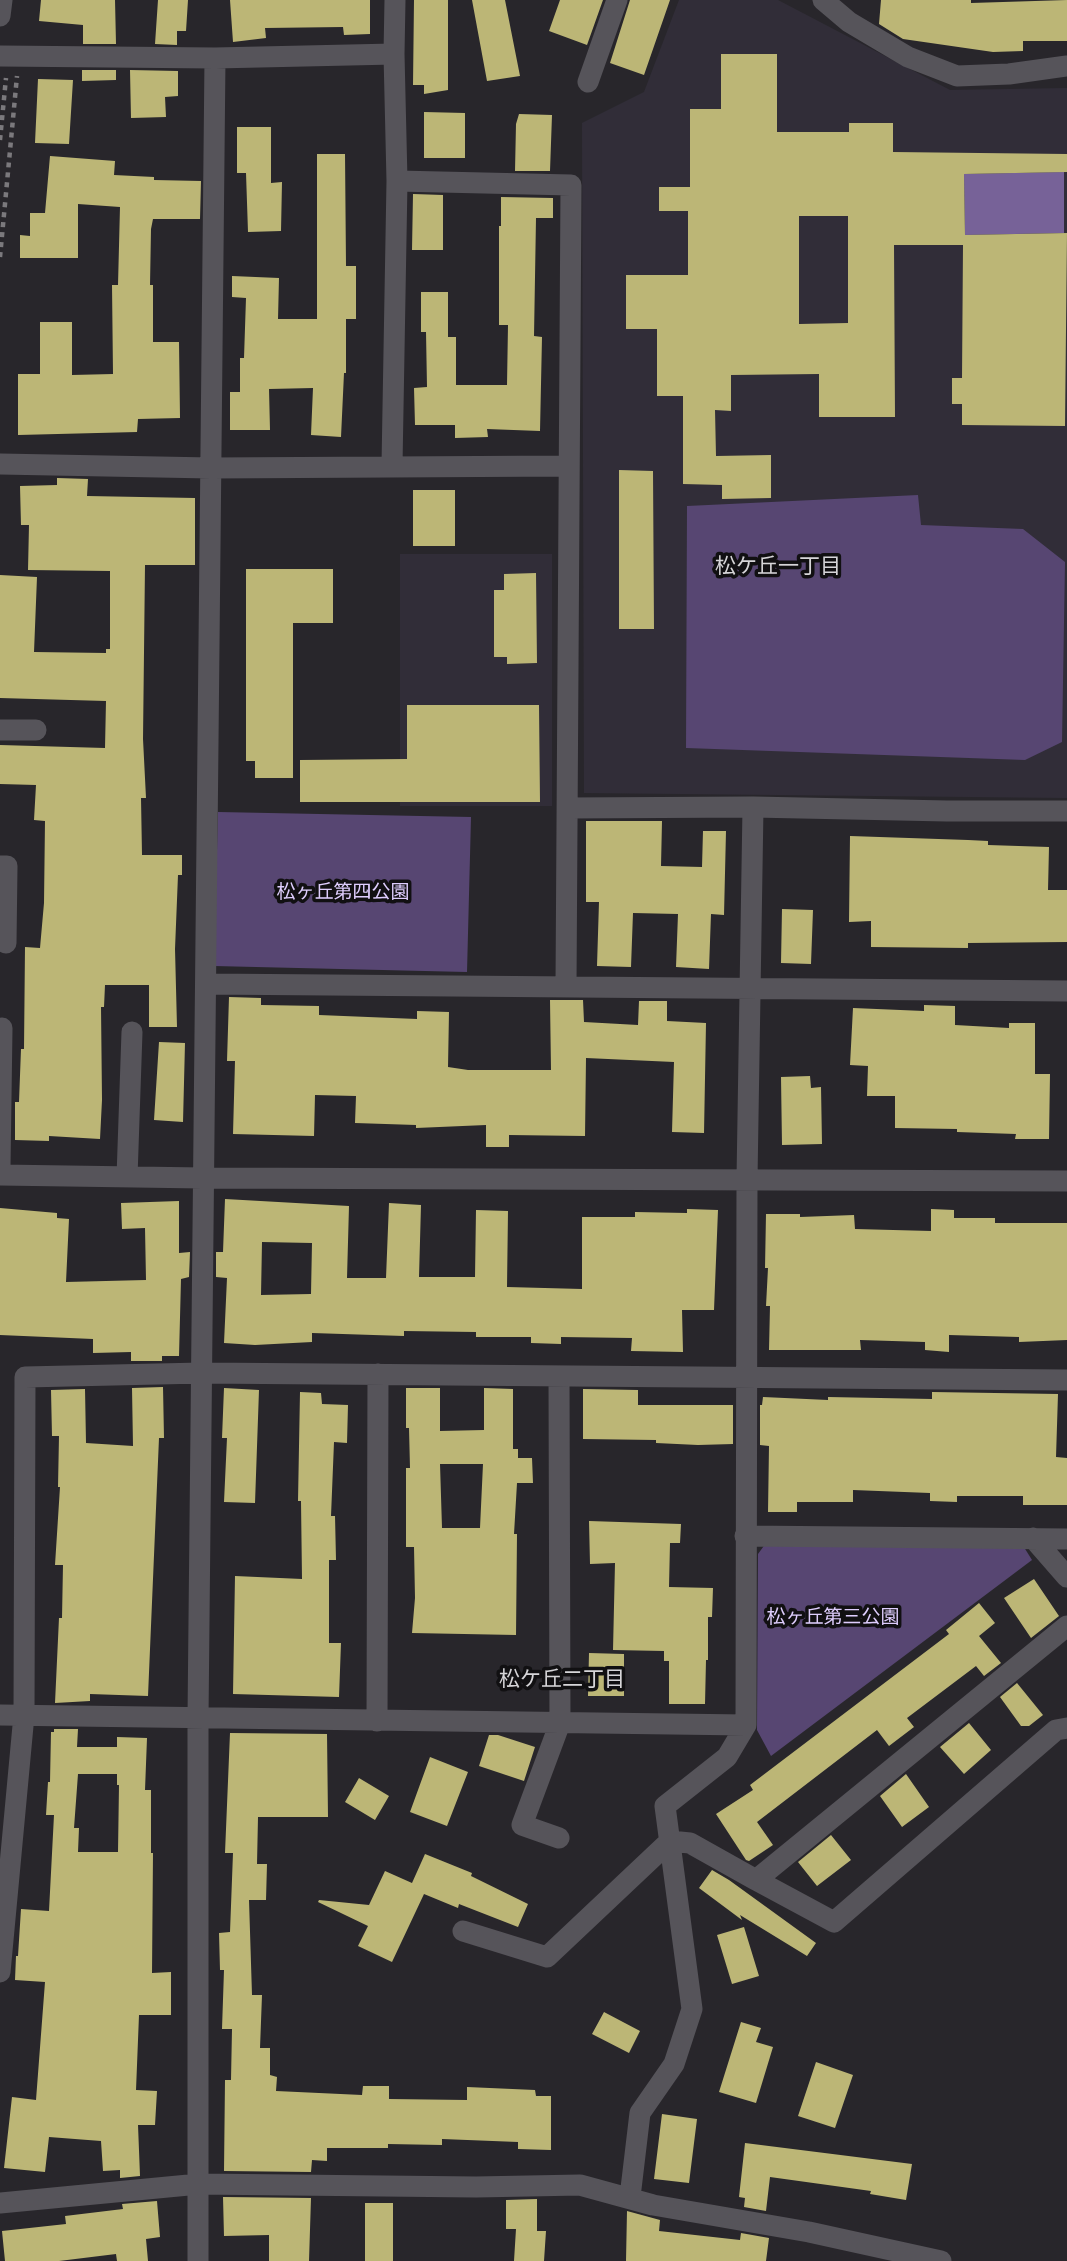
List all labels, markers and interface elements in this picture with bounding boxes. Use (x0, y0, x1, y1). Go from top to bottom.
district label: 松ケ丘一丁目 (715, 554, 841, 580)
park label: 松ヶ丘第四公園 (277, 881, 409, 903)
park label: 松ヶ丘第三公園 (767, 1606, 899, 1628)
district label: 松ケ丘二丁目 (499, 1667, 625, 1693)

